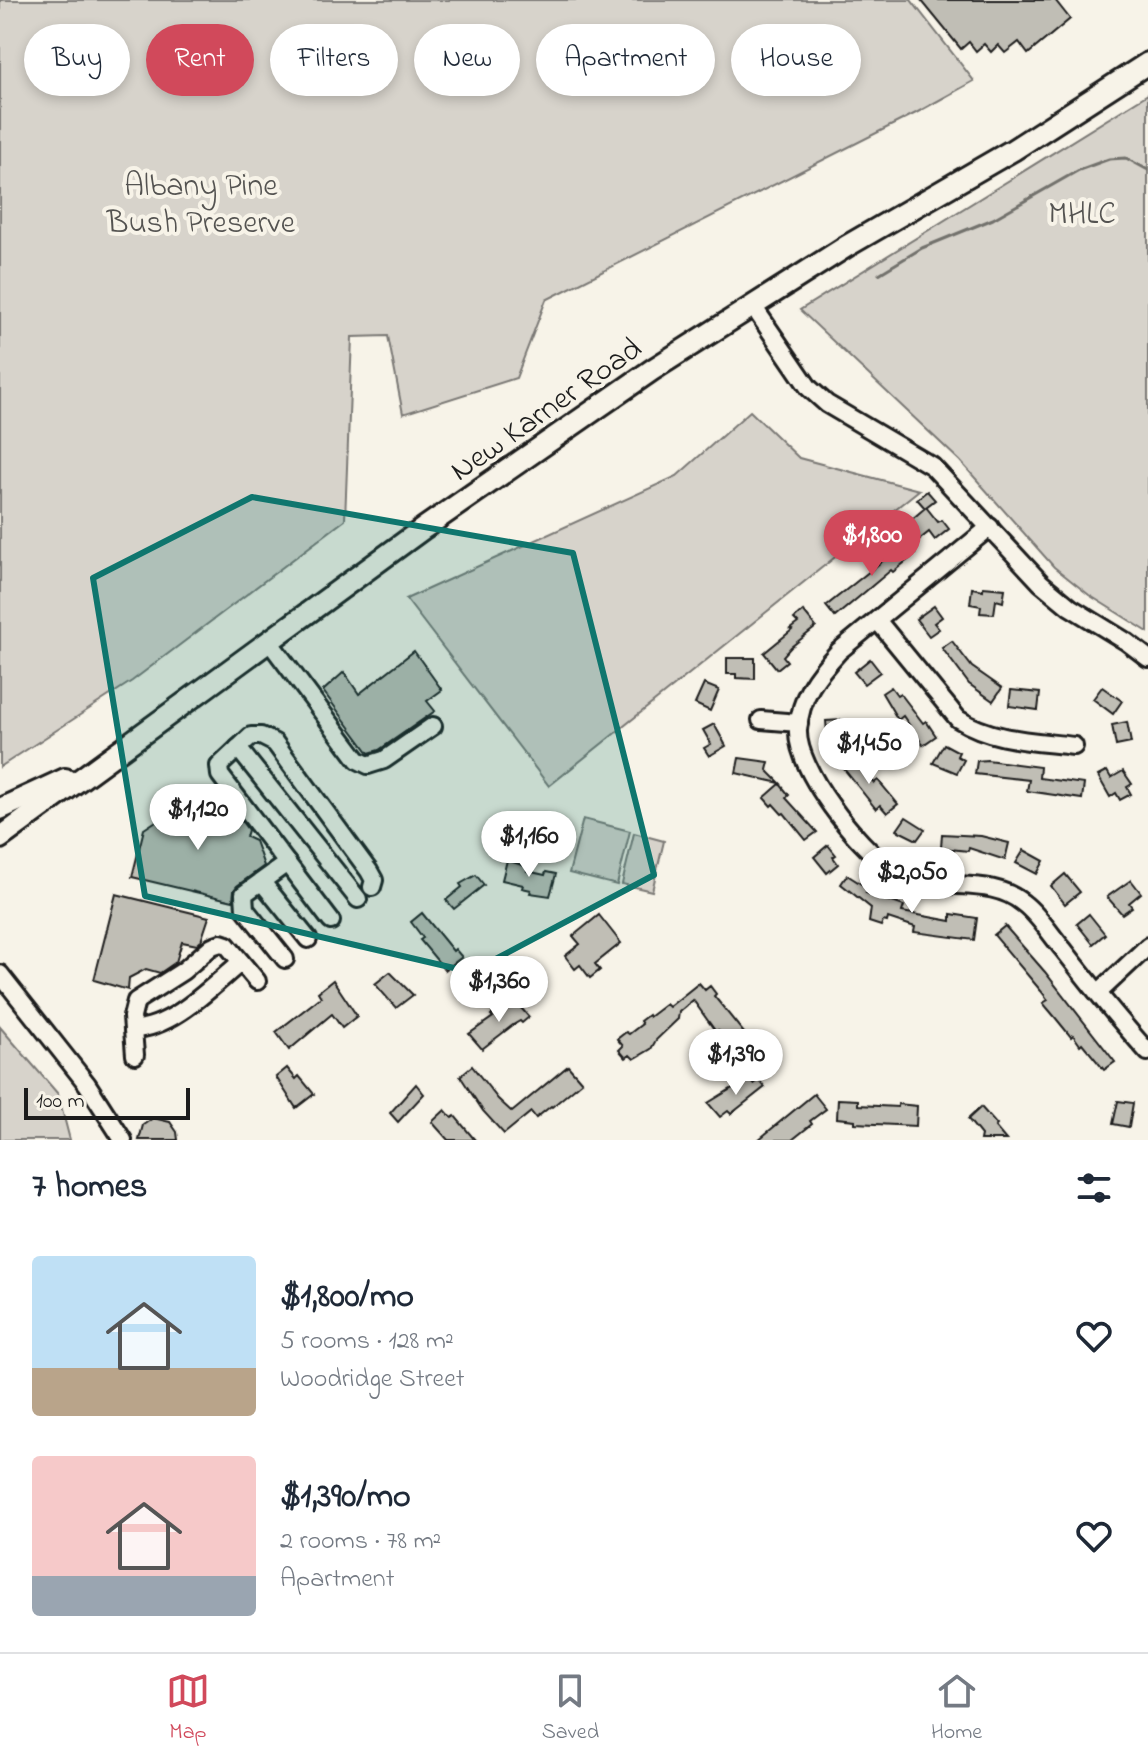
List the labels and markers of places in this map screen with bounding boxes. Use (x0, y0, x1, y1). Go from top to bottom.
pin: $1,800 (807, 510, 937, 578)
pin: $1,450 (804, 718, 934, 786)
pin: $1,120 (133, 784, 263, 852)
pin: $1,160 (464, 811, 594, 879)
pin: $2,050 (847, 847, 977, 915)
pin: $1,360 (434, 956, 564, 1024)
pin: $1,390 (671, 1029, 801, 1097)

